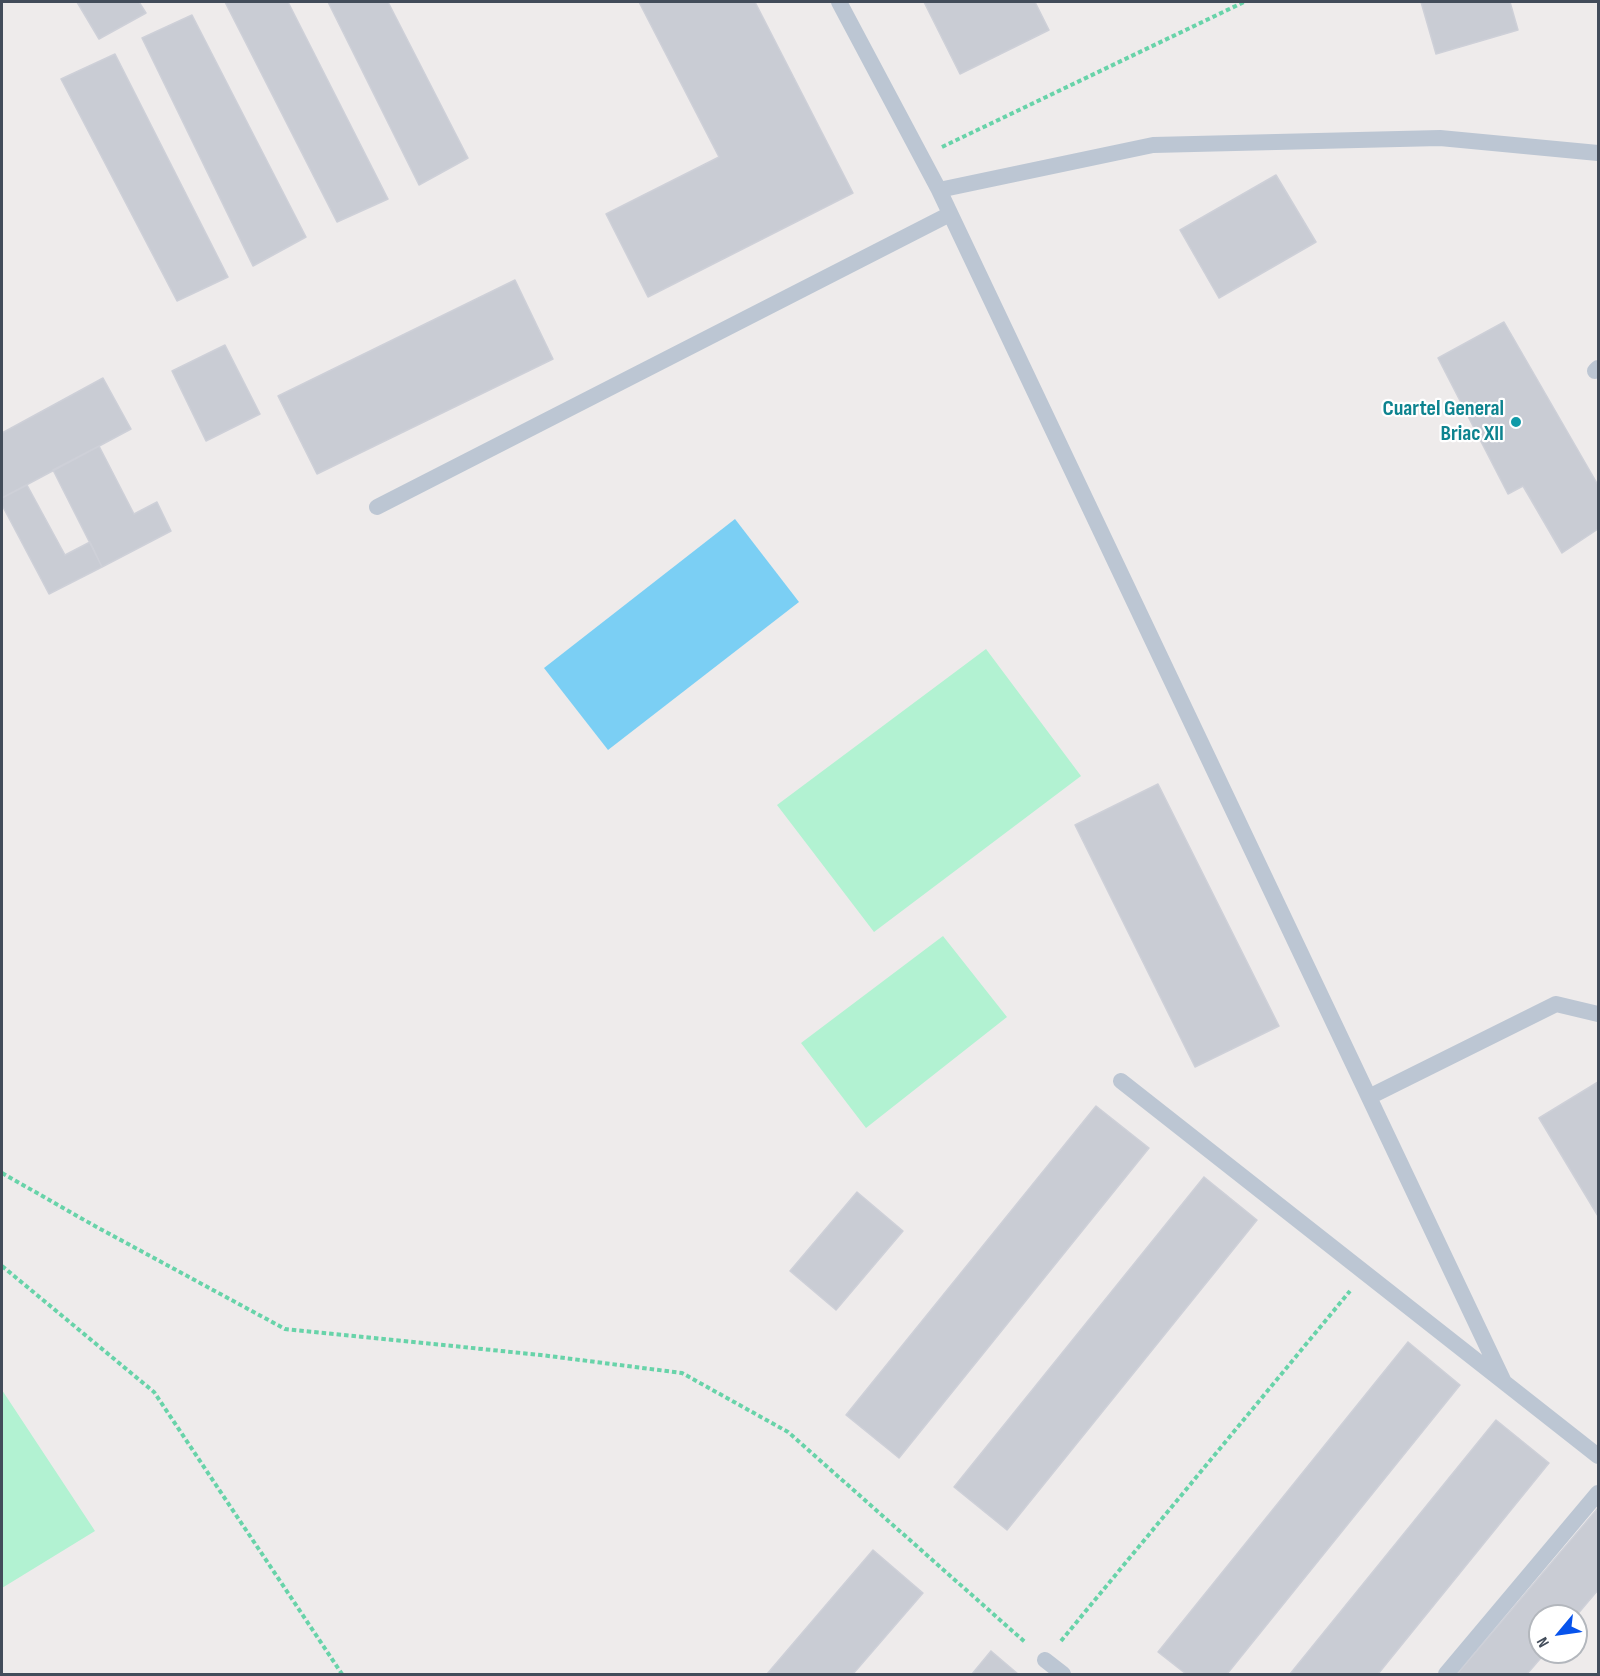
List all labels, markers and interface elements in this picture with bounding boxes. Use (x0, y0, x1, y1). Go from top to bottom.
place label: Cuartel General Briac XII (1383, 396, 1504, 448)
marker: Cuartel General Briac XII (1509, 415, 1523, 429)
north arrow (1528, 1604, 1588, 1664)
text: N (1533, 1634, 1554, 1650)

